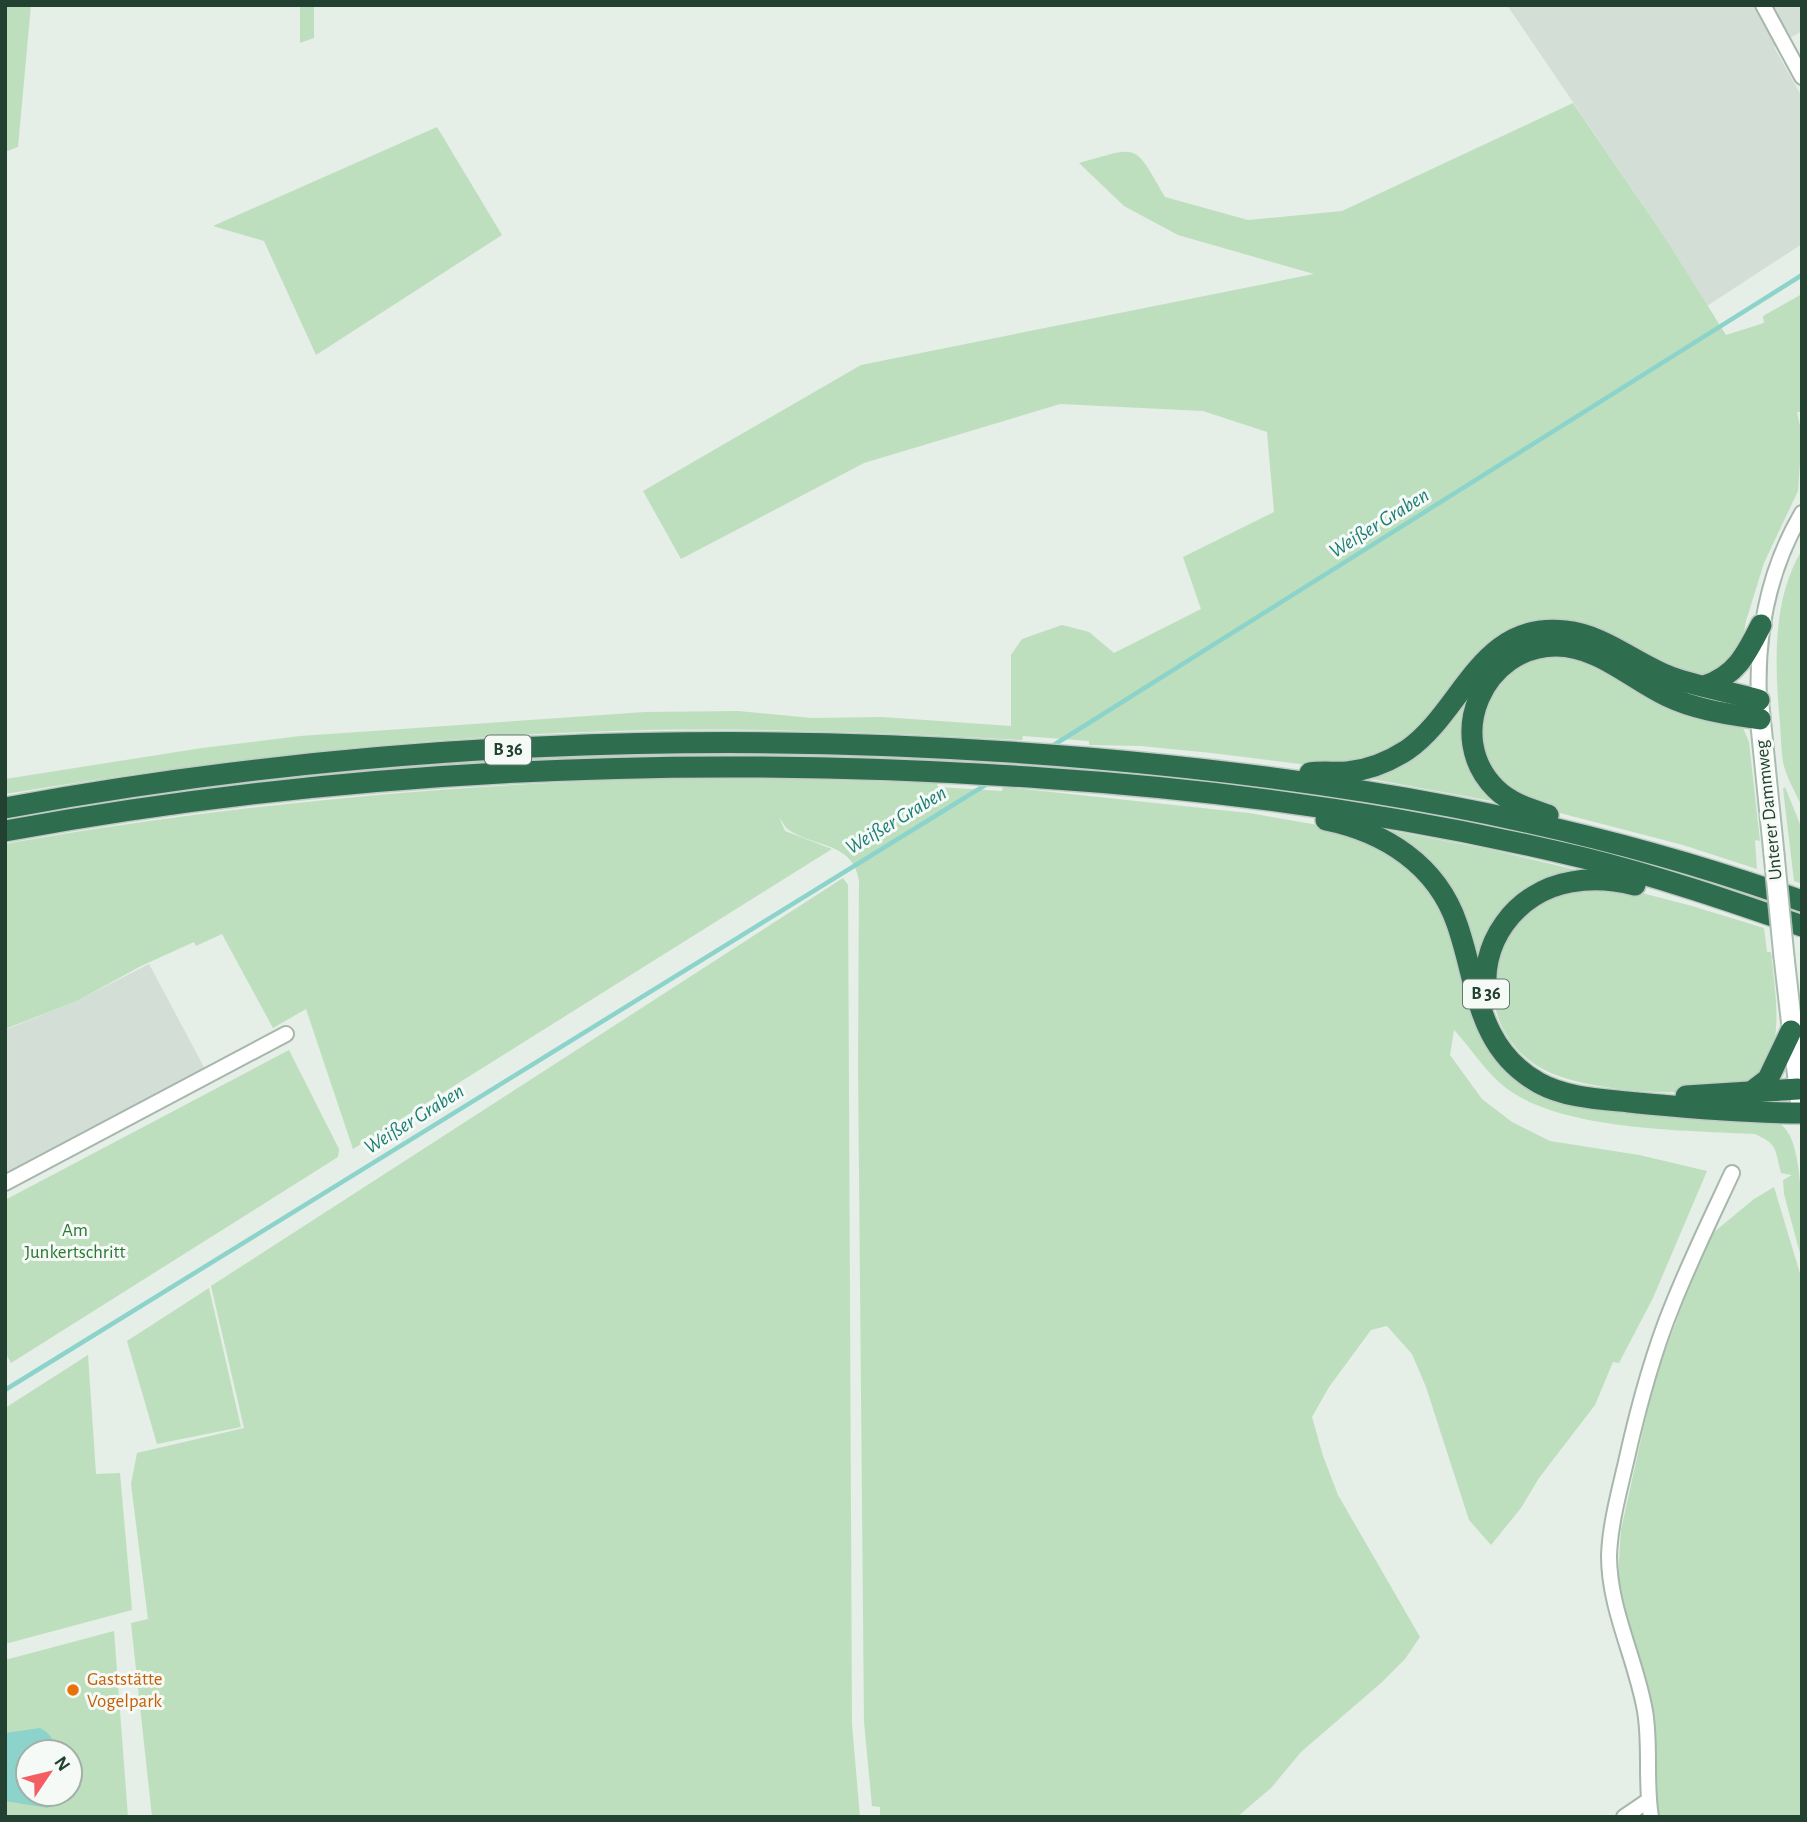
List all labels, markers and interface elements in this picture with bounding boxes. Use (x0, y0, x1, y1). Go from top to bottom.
water label: Weißer Graben (1325, 484, 1433, 562)
road number: B 36 (485, 736, 531, 764)
street label: Unterer Dammweg (1752, 738, 1786, 881)
water label: Weißer Graben (842, 782, 950, 858)
road number: B 36 (1463, 979, 1509, 1009)
water label: Weißer Graben (360, 1080, 468, 1158)
park label: Am Junkertschritt (24, 1221, 126, 1262)
place label: Gaststätte Vogelpark (87, 1670, 163, 1711)
marker: Gaststätte Vogelpark (65, 1682, 81, 1698)
north arrow (14, 1738, 84, 1808)
text: N (50, 1753, 73, 1775)

